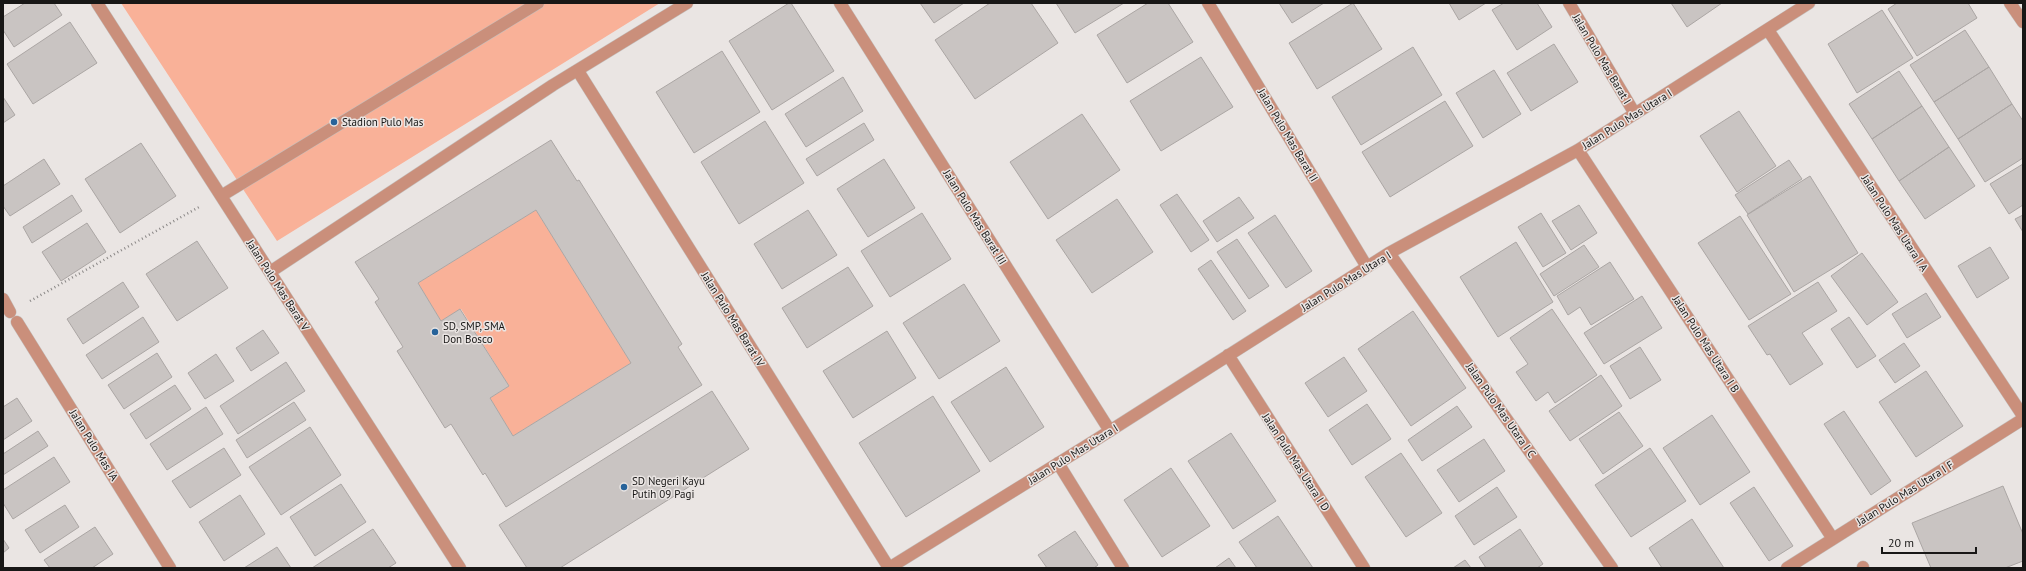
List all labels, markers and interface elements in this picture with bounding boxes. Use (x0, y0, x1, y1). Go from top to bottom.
street label: Jalan Pulo Mas Barat I (1569, 11, 1634, 107)
street label: Jalan Pulo Mas Barat II (1254, 85, 1321, 184)
street label: Jalan Pulo Mas Utara I (1579, 86, 1675, 153)
place label: Stadion Pulo Mas (342, 115, 424, 129)
marker: Stadion Pulo Mas (329, 117, 339, 127)
street label: Jalan Pulo Mas Barat III (940, 166, 1010, 267)
street label: Jalan Pulo Mas Utara I A (1858, 171, 1932, 274)
street label: Jalan Pulo Mas Barat V (243, 236, 313, 334)
street label: Jalan Pulo Mas Utara I (1298, 248, 1394, 315)
street label: Jalan Pulo Mas Barat IV (698, 268, 768, 370)
street label: Jalan Pulo Mas Utara I B (1669, 292, 1743, 395)
place label: SD, SMP, SMA Don Bosco (443, 319, 506, 346)
marker: SD, SMP, SMA Don Bosco (430, 327, 440, 337)
street label: Jalan Pulo Mas Utara I C (1462, 359, 1539, 460)
street label: Jalan Pulo Mas IA (66, 406, 122, 484)
street label: Jalan Pulo Mas Utara I D (1259, 410, 1333, 513)
street label: Jalan Pulo Mas Utara I (1025, 421, 1121, 488)
street label: Jalan Pulo Mas Utara I F (1853, 457, 1956, 529)
place label: SD Negeri Kayu Putih 09 Pagi (632, 474, 705, 501)
marker: SD Negeri Kayu Putih 09 Pagi (619, 482, 629, 492)
scale bar (1882, 529, 1976, 555)
text: 20 m (1888, 535, 1914, 550)

